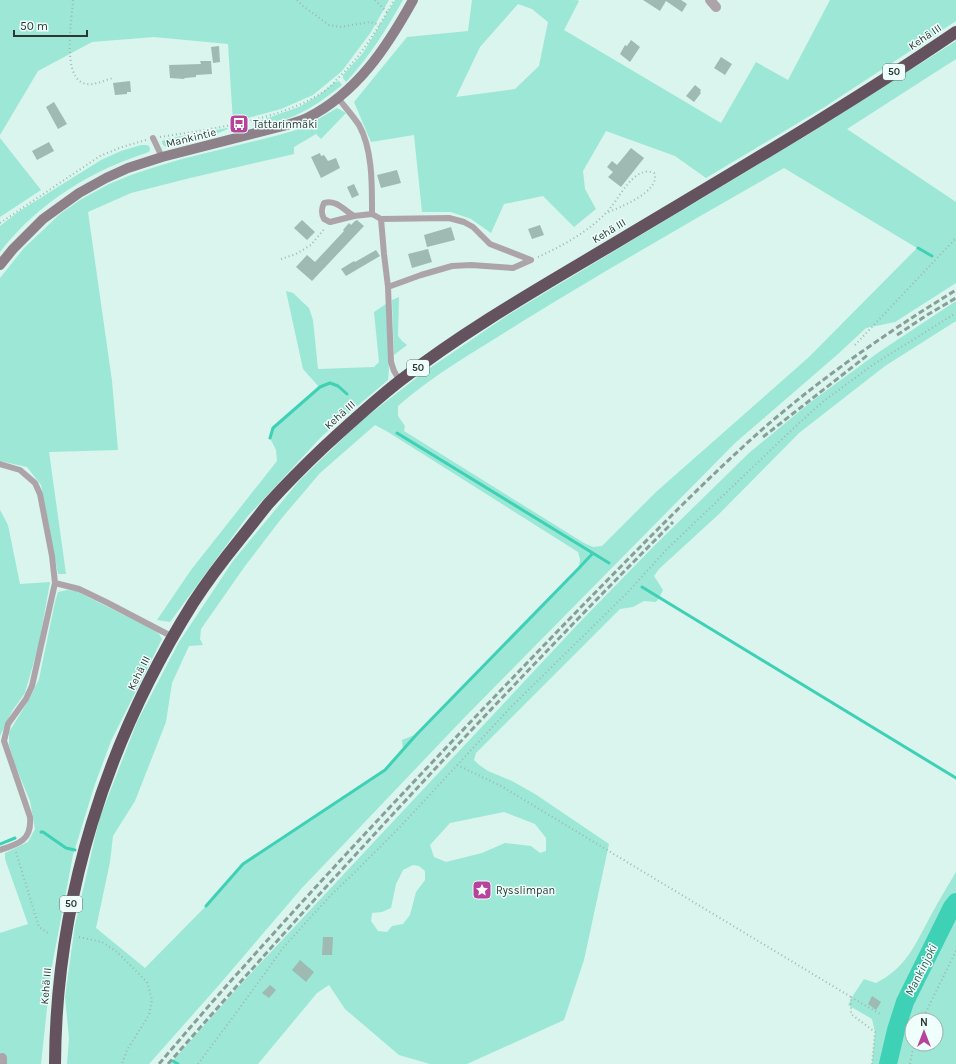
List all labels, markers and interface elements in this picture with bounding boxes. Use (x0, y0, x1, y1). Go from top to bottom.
scale bar (14, 12, 87, 38)
text: 50 m (20, 19, 48, 33)
street label: Kehä III (906, 21, 944, 53)
road number: 50 (883, 64, 905, 80)
bus stop icon: Tattarinmäki (228, 113, 250, 135)
place label: Tattarinmäki (253, 118, 318, 131)
street label: Mankintie (165, 125, 218, 151)
street label: Kehä III (590, 216, 628, 246)
road number: 50 (407, 360, 429, 376)
street label: Kehä III (322, 398, 358, 432)
street label: Kehä III (125, 654, 153, 692)
place icon: Rysslimpan (471, 879, 493, 901)
place label: Rysslimpan (496, 884, 555, 897)
road number: 50 (60, 896, 82, 912)
water label: Mankinjoki (902, 942, 940, 998)
street label: Kehä III (38, 967, 54, 1005)
north arrow (904, 1012, 944, 1052)
text: N (920, 1016, 928, 1029)

